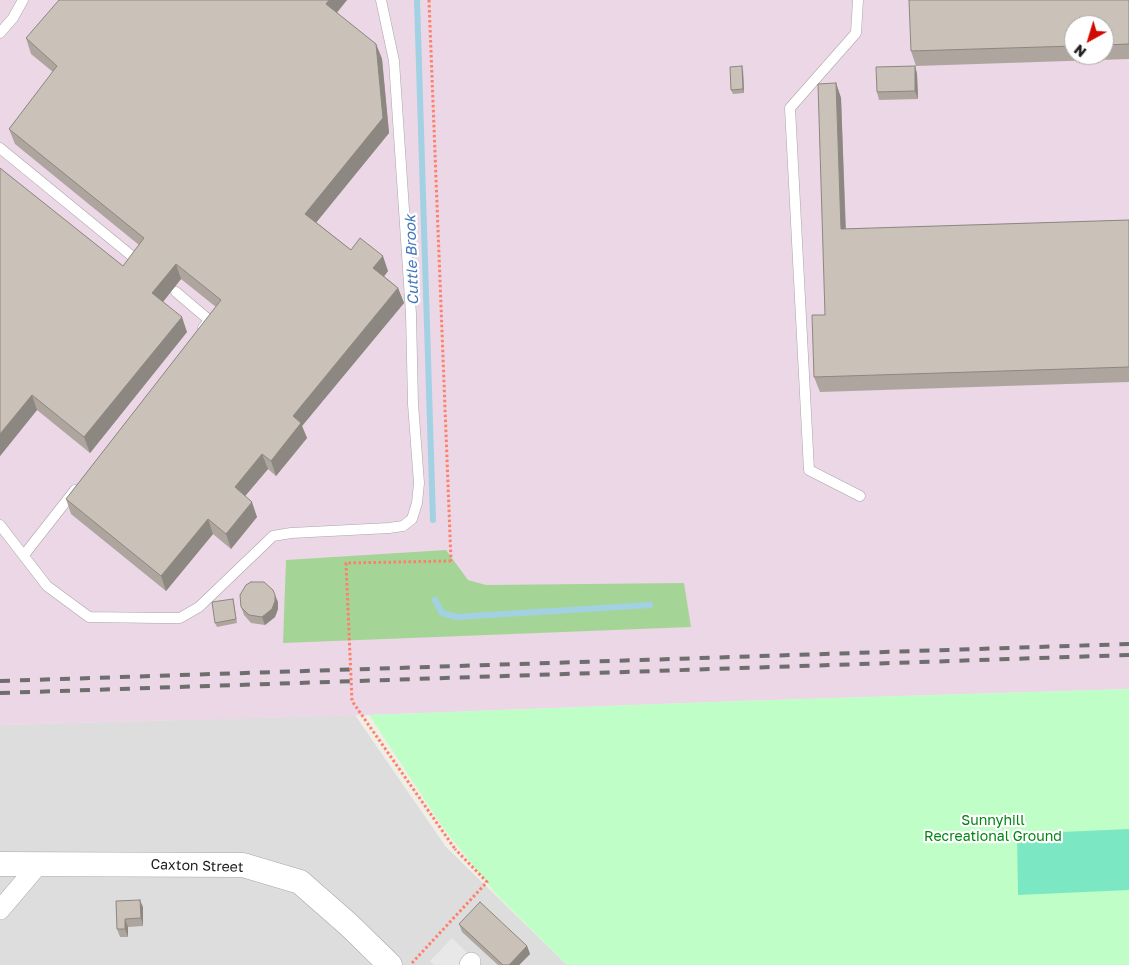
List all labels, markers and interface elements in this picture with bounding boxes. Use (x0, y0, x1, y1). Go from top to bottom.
north arrow (1064, 15, 1114, 65)
text: N (1070, 41, 1089, 61)
water label: Cuttle Brook (401, 214, 423, 306)
park label: Sunnyhill Recreational Ground (924, 813, 1062, 846)
street label: Caxton Street (150, 856, 244, 876)

